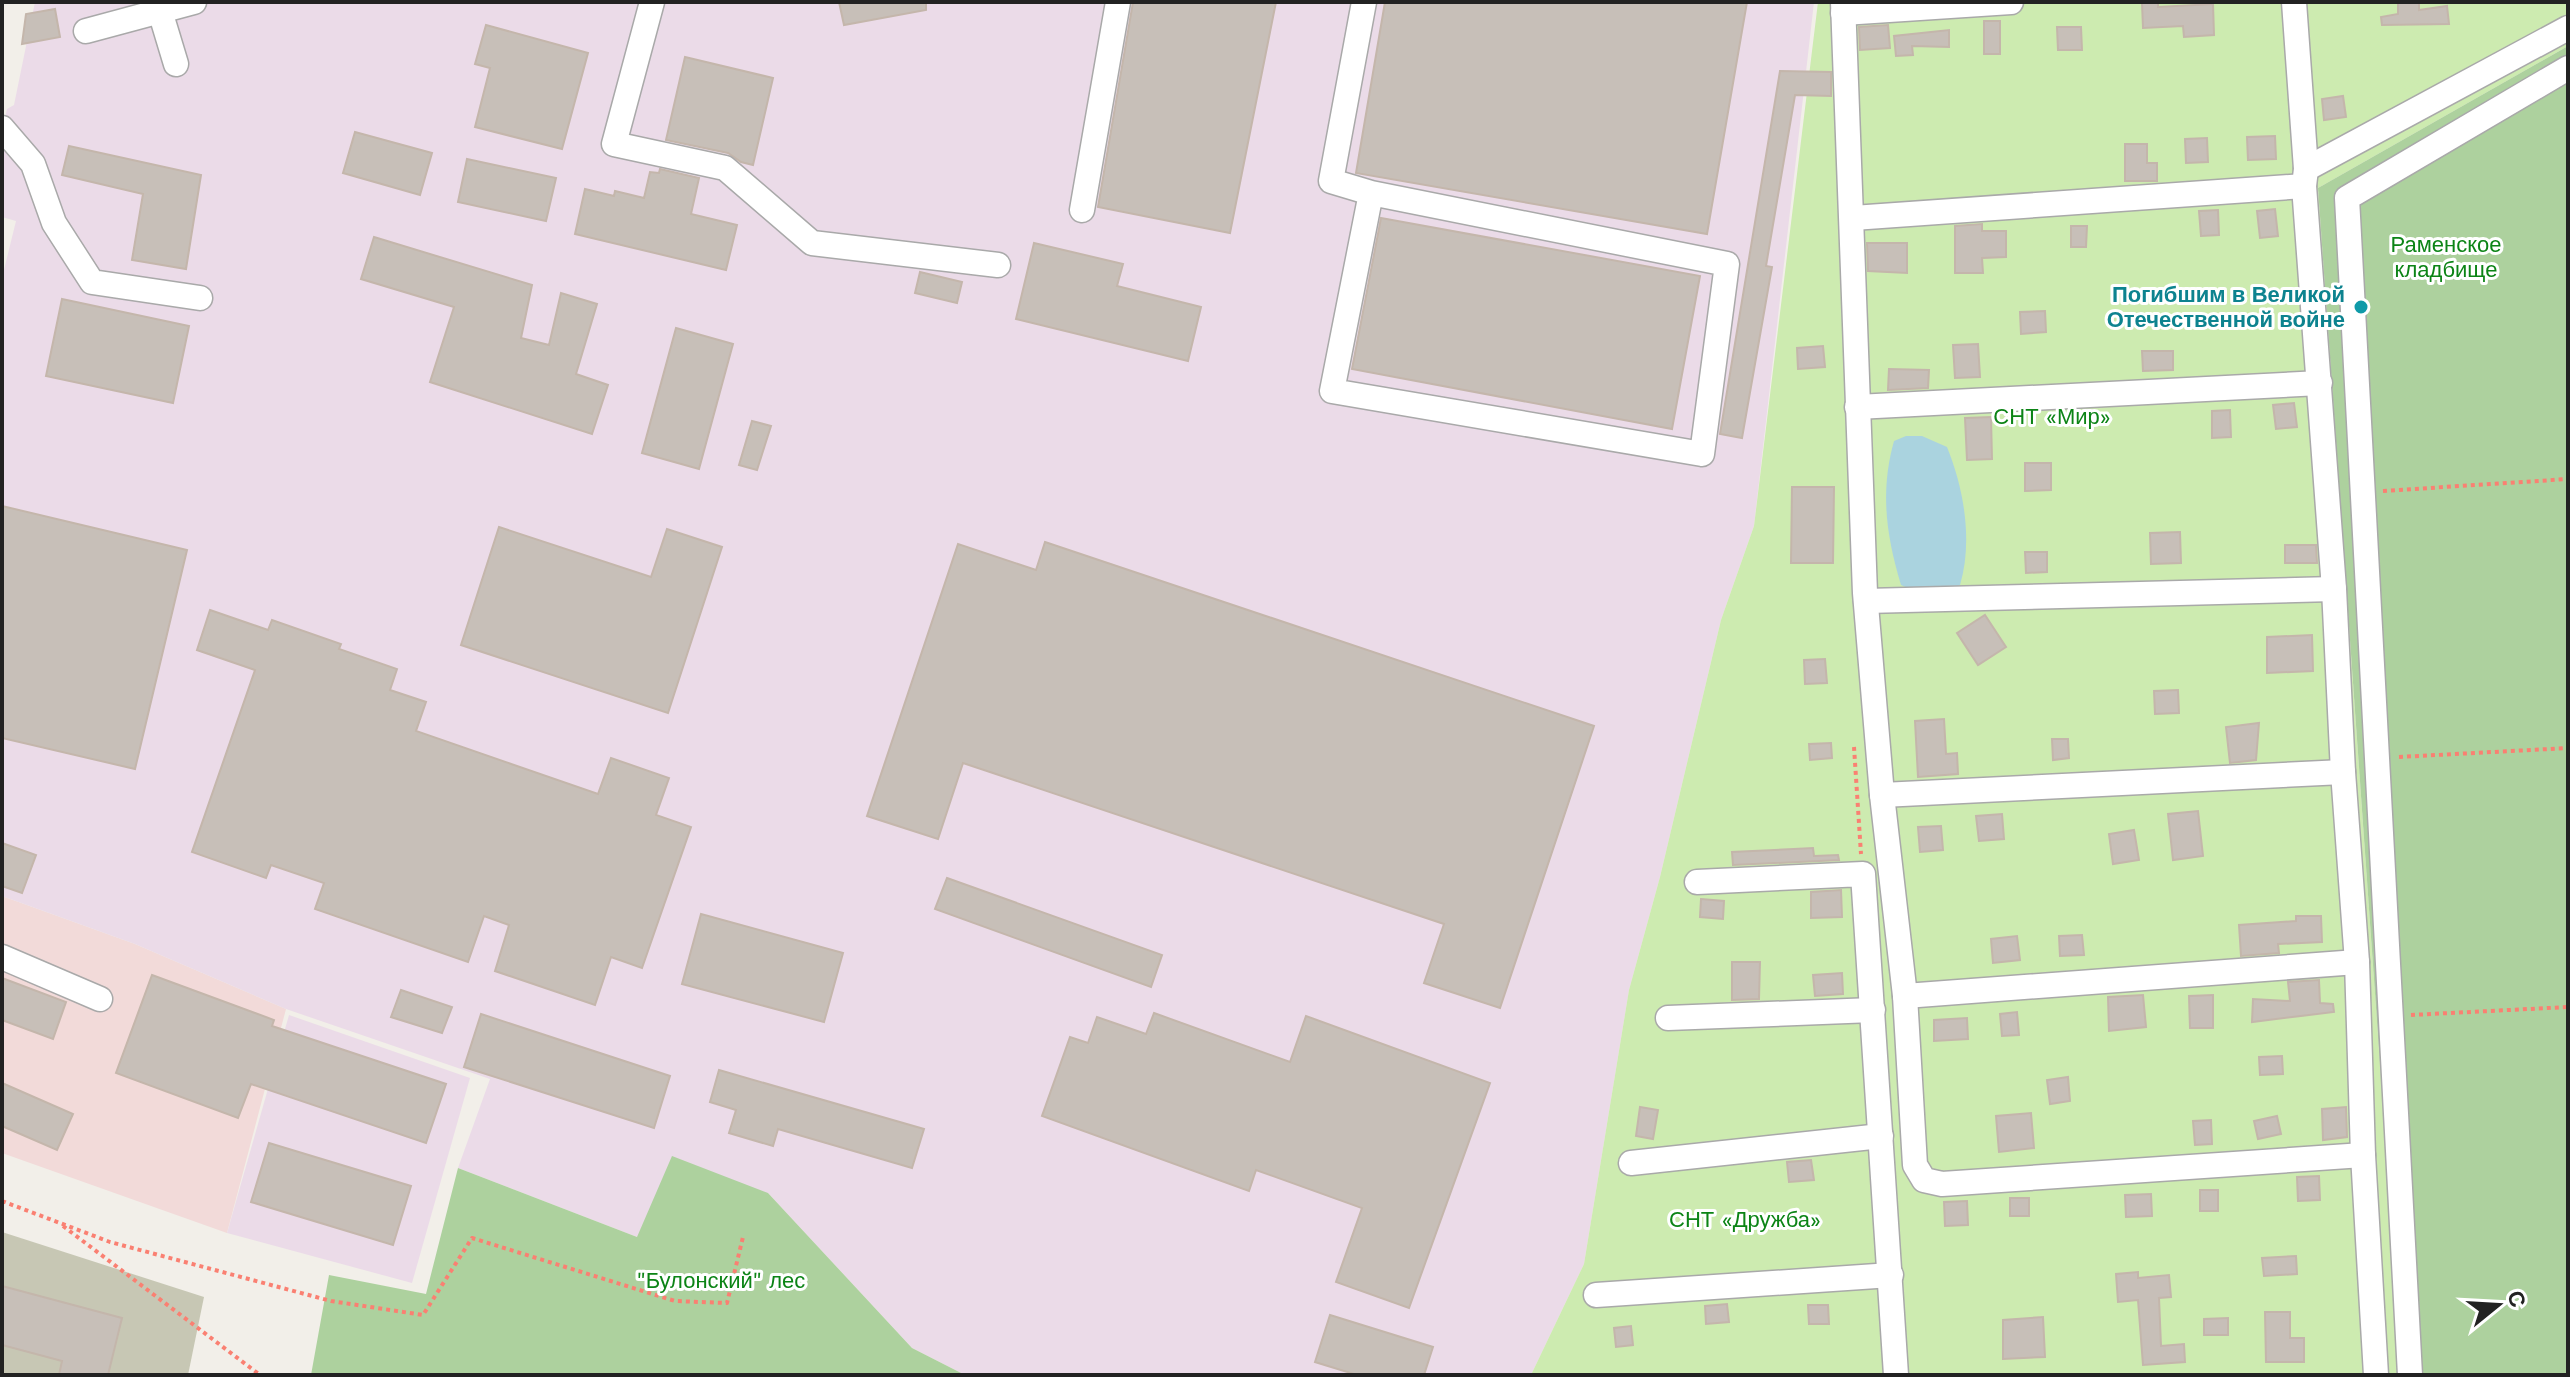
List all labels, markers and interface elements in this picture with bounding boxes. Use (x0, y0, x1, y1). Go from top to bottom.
park label: Раменское кладбище (2390, 232, 2502, 282)
place label: Погибшим в Великой Отечественной войне (2107, 282, 2345, 332)
marker: Погибшим в Великой Отечественной войне (2352, 298, 2370, 316)
park label: СНТ «Мир» (1993, 404, 2111, 429)
park label: СНТ «Дружба» (1669, 1207, 1821, 1232)
north arrow (2458, 1265, 2538, 1345)
park label: "Булонский" лес (637, 1268, 805, 1293)
text: С (2502, 1288, 2531, 1310)

